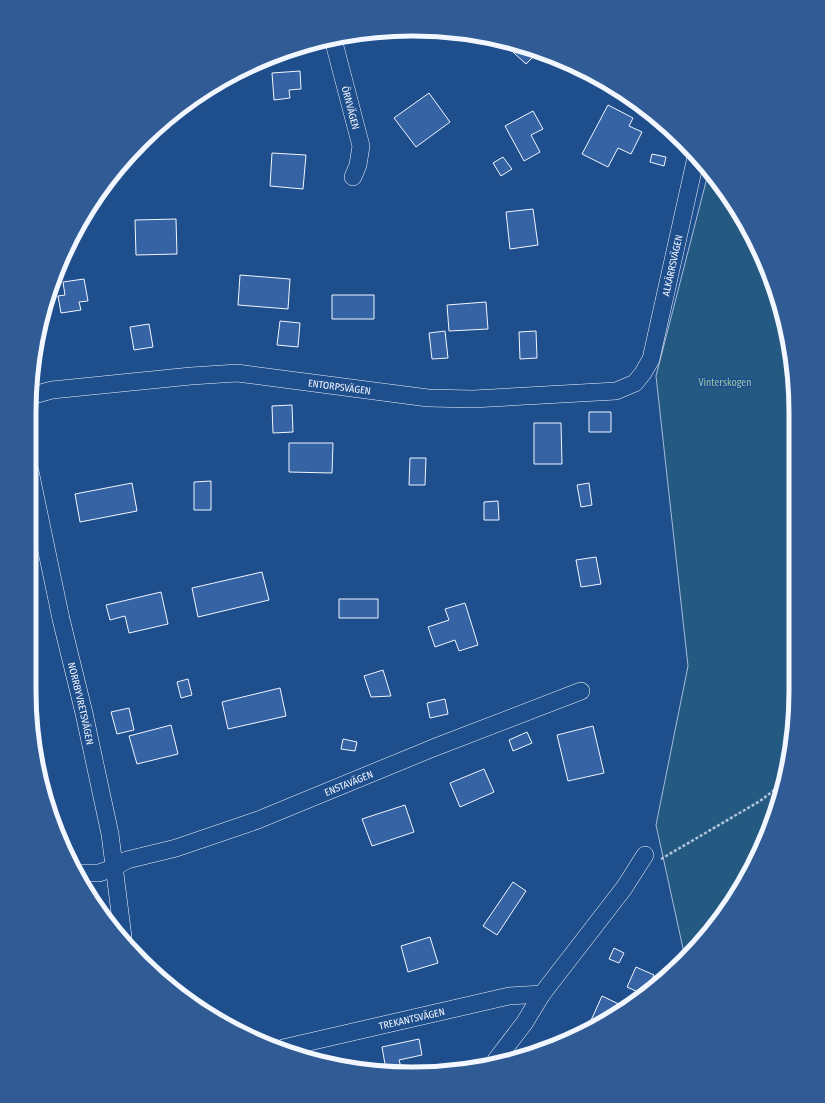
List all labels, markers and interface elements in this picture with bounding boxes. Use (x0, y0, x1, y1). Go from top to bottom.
street label: ÖRNVÄGEN (339, 85, 361, 131)
street label: ALKÄRRSVÄGEN (660, 234, 686, 297)
street label: ENTORPSVÄGEN (307, 377, 372, 397)
park label: Vinterskogen (698, 377, 752, 389)
street label: NORRBYVRETSVÄGEN (65, 661, 96, 746)
street label: ENSTAVÄGEN (323, 768, 375, 799)
street label: TREKANTSVÄGEN (378, 1006, 446, 1033)

